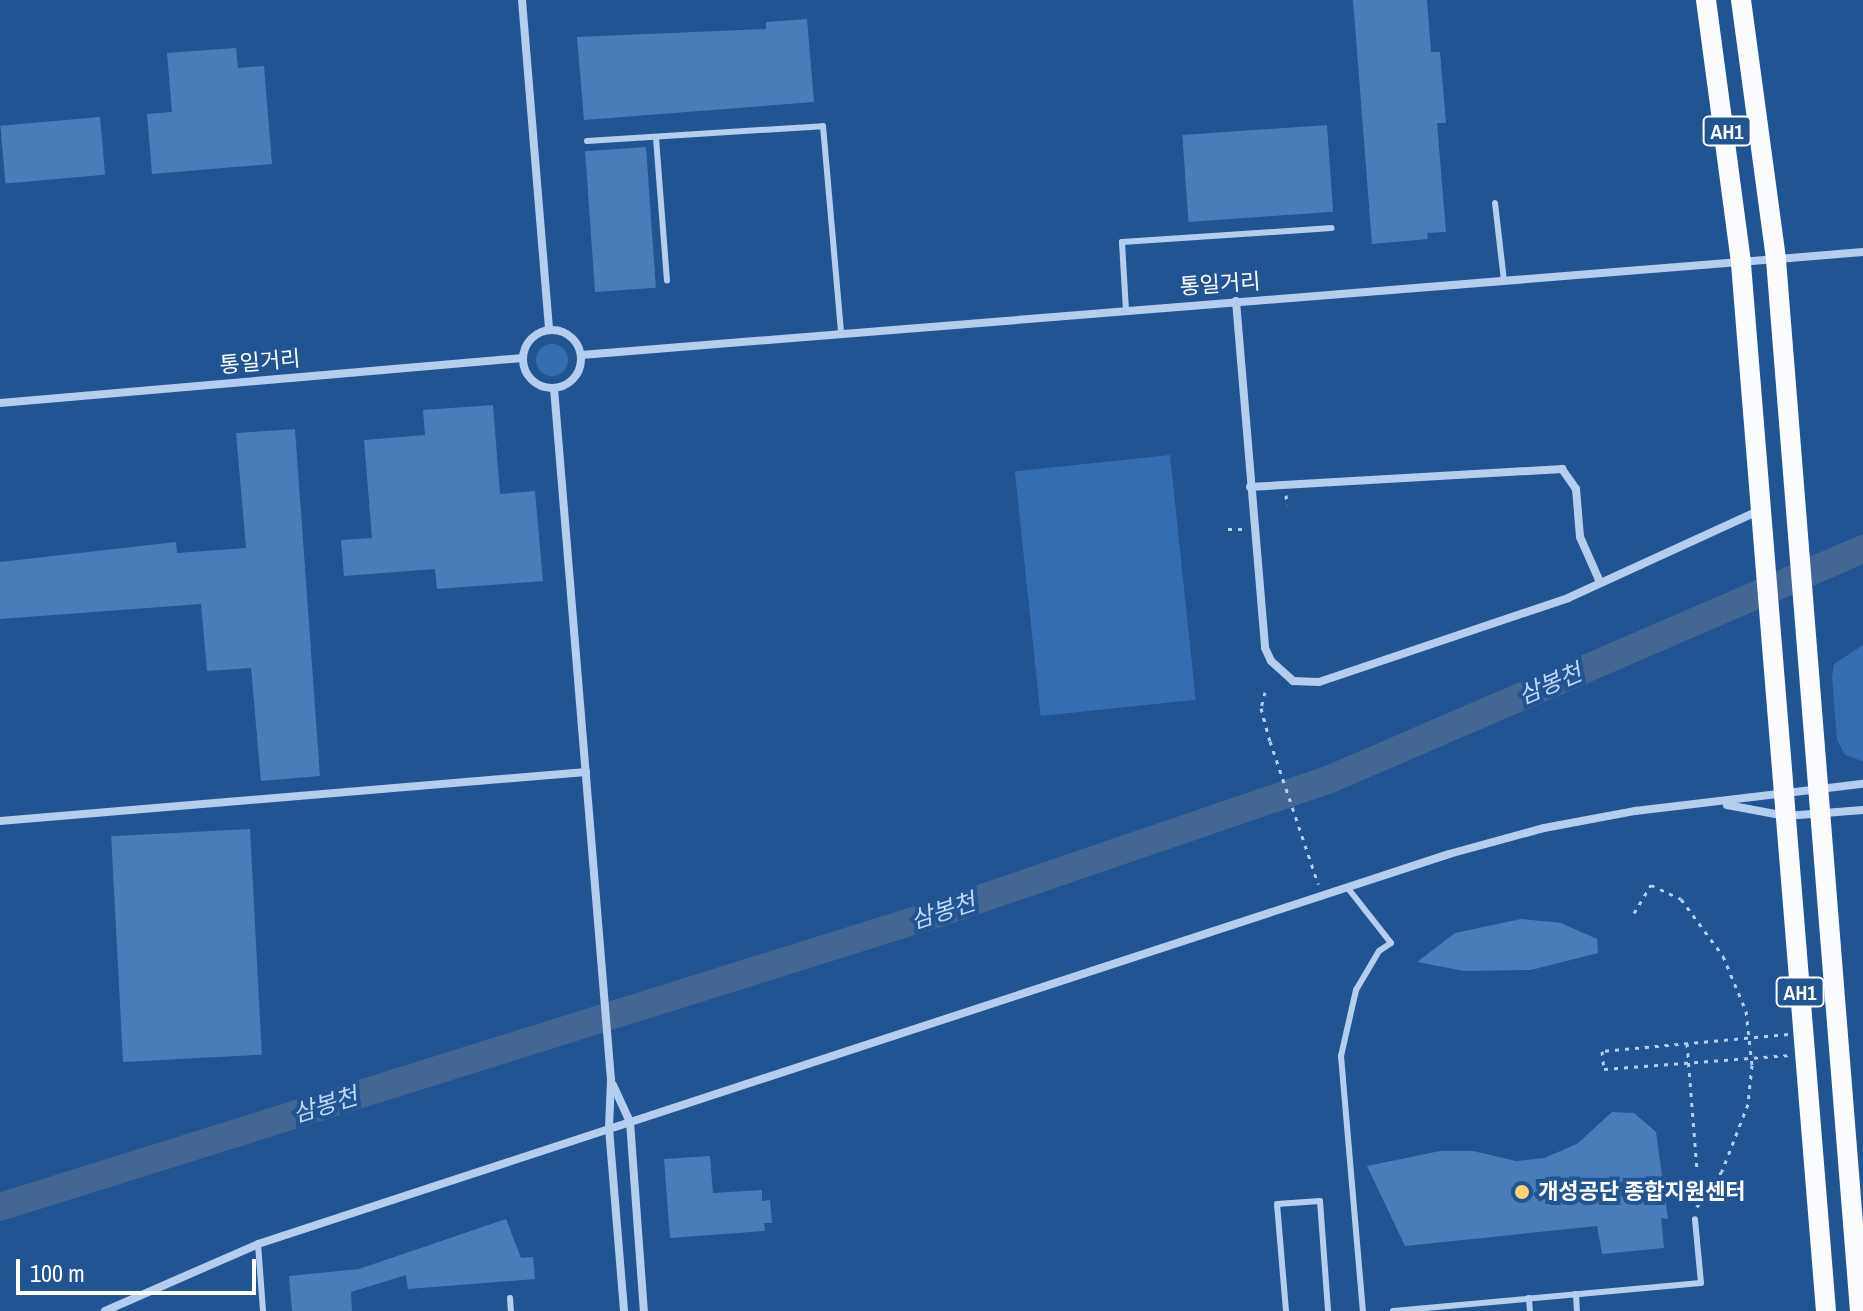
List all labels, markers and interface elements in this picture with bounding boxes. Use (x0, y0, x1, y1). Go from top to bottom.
road number: AH1 (1701, 115, 1753, 147)
street label: 통일거리 (1179, 268, 1261, 300)
street label: 통일거리 (219, 345, 301, 379)
water label: 삼봉천 (1514, 658, 1586, 710)
water label: 삼봉천 (907, 887, 979, 935)
road number: AH1 (1774, 976, 1826, 1008)
water label: 삼봉천 (289, 1082, 361, 1128)
place label: 개성공단 종합지원센터 (1538, 1179, 1745, 1205)
marker: 개성공단 종합지원센터 (1513, 1183, 1531, 1201)
scale bar (20, 1243, 260, 1293)
text: 100 m (30, 1257, 85, 1289)

